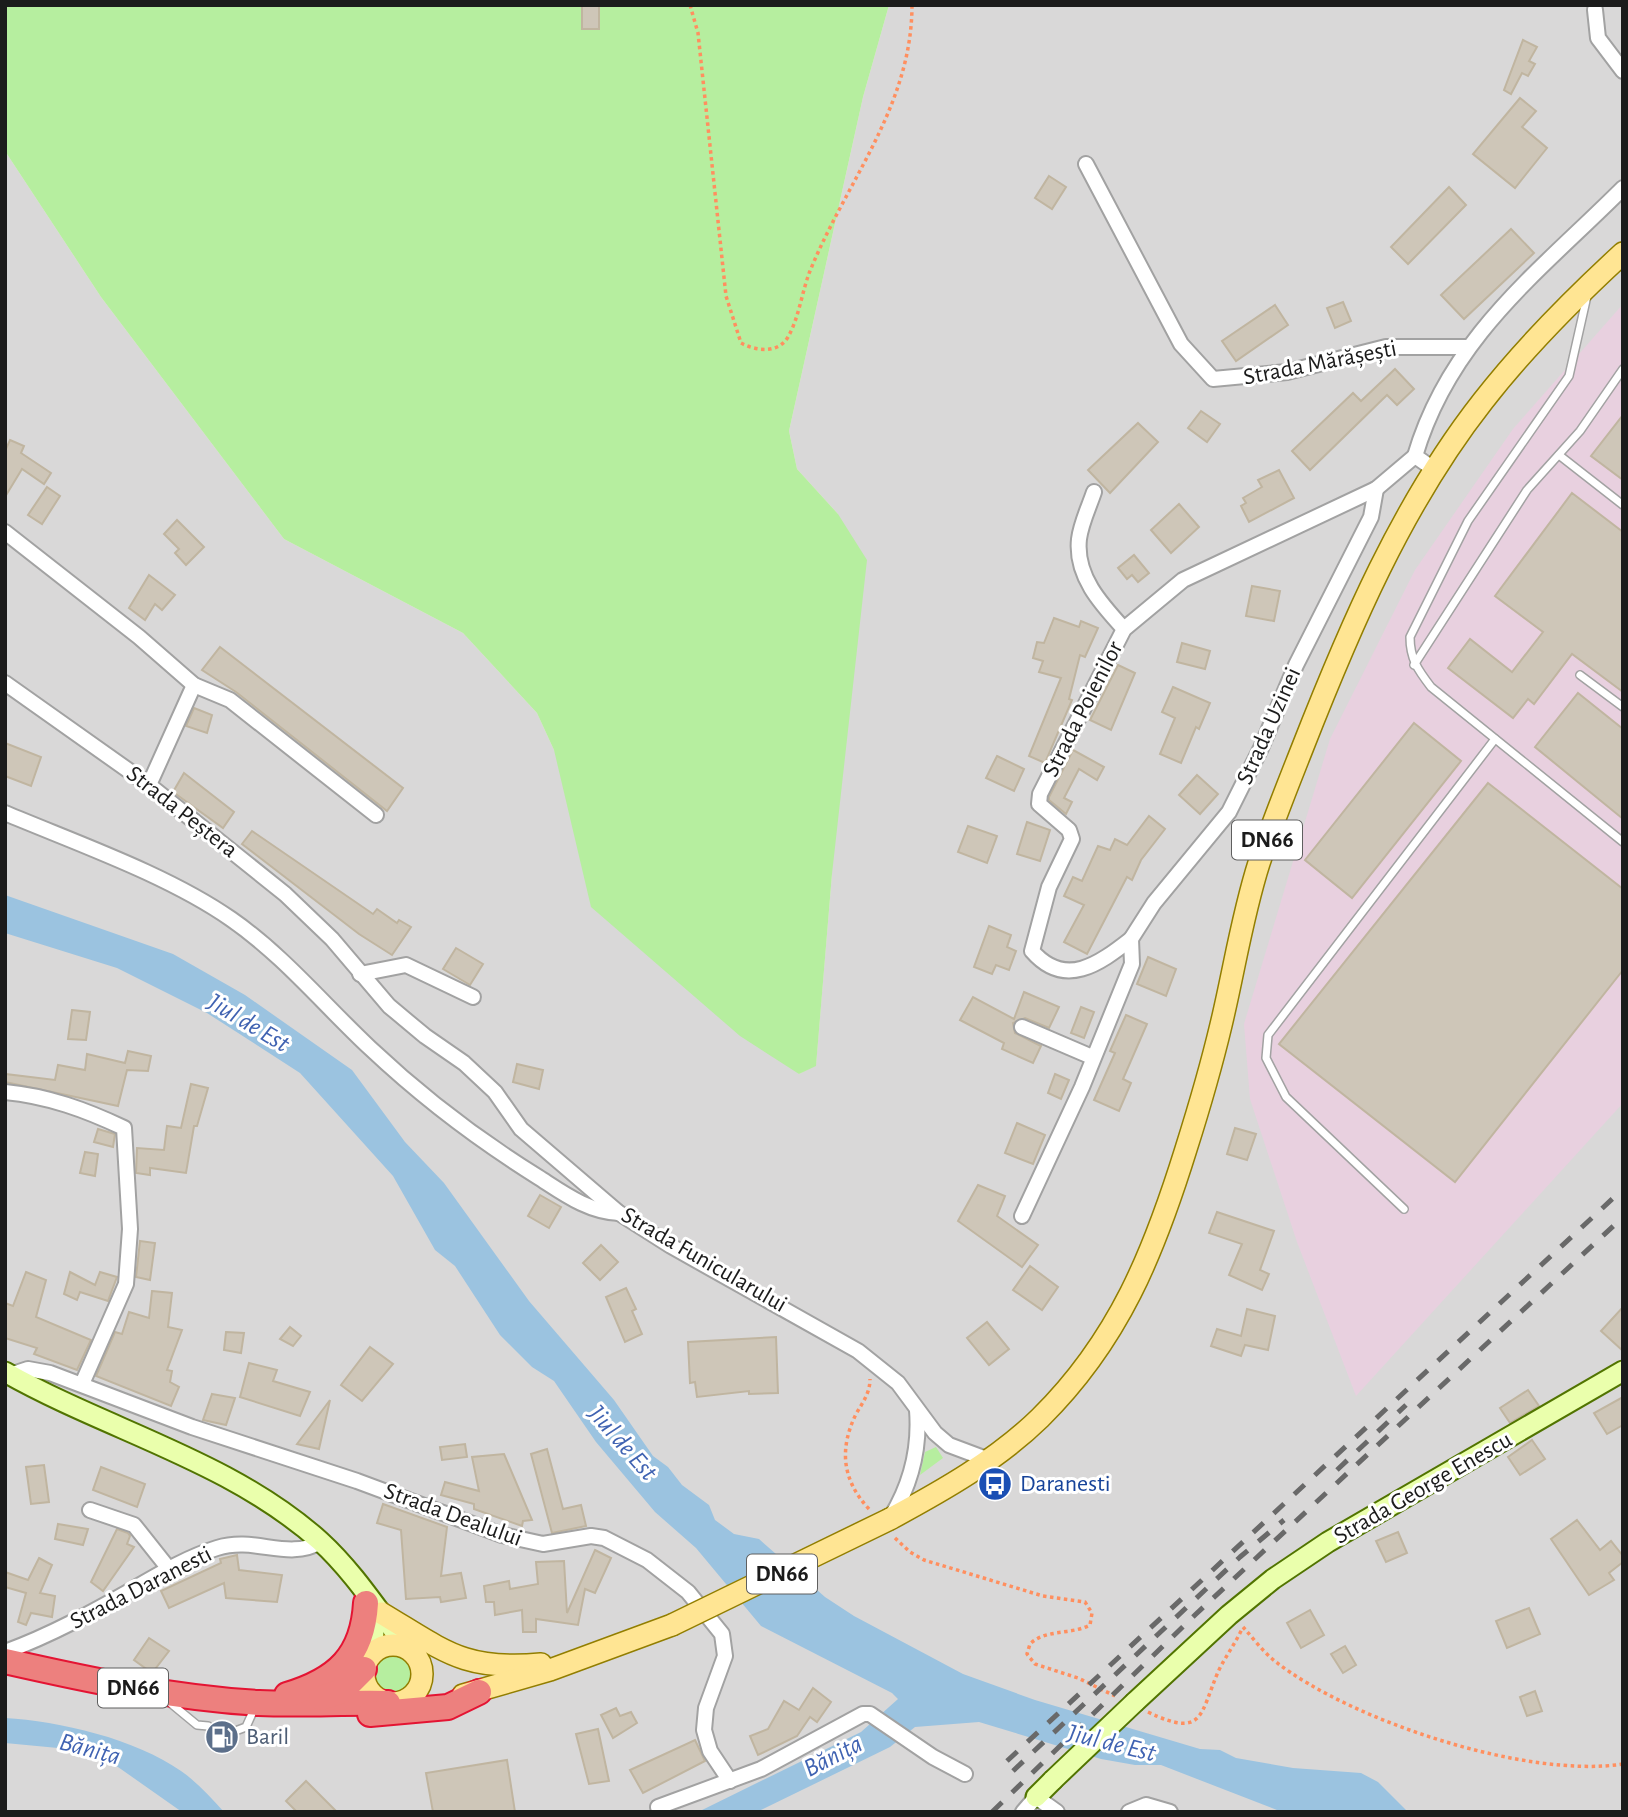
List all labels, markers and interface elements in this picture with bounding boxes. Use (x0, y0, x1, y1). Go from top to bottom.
street label: Strada Mărășești (1241, 336, 1399, 391)
street label: Strada Poienilor (1039, 637, 1128, 781)
street label: Strada Uzinei (1233, 664, 1305, 788)
street label: Strada Peștera (121, 761, 242, 863)
road number: DN66 (1232, 820, 1302, 860)
water label: Jiul de Est (203, 988, 295, 1057)
street label: Strada Funicularului (617, 1203, 791, 1317)
water label: Jiul de Est (583, 1400, 663, 1486)
street label: Strada George Enescu (1330, 1427, 1516, 1549)
bus stop icon: Daranesti (976, 1465, 1014, 1503)
place label: Daranesti (1020, 1472, 1111, 1496)
street label: Strada Dealului (381, 1479, 525, 1551)
street label: Strada Daranesti (66, 1542, 216, 1634)
road number: DN66 (747, 1554, 817, 1594)
road number: DN66 (98, 1668, 168, 1708)
fuel station icon: Baril (203, 1718, 241, 1756)
water label: Jiul de Est (1064, 1719, 1159, 1767)
place label: Baril (246, 1725, 289, 1749)
water label: Bănița (56, 1728, 123, 1772)
water label: Bănița (799, 1730, 867, 1783)

